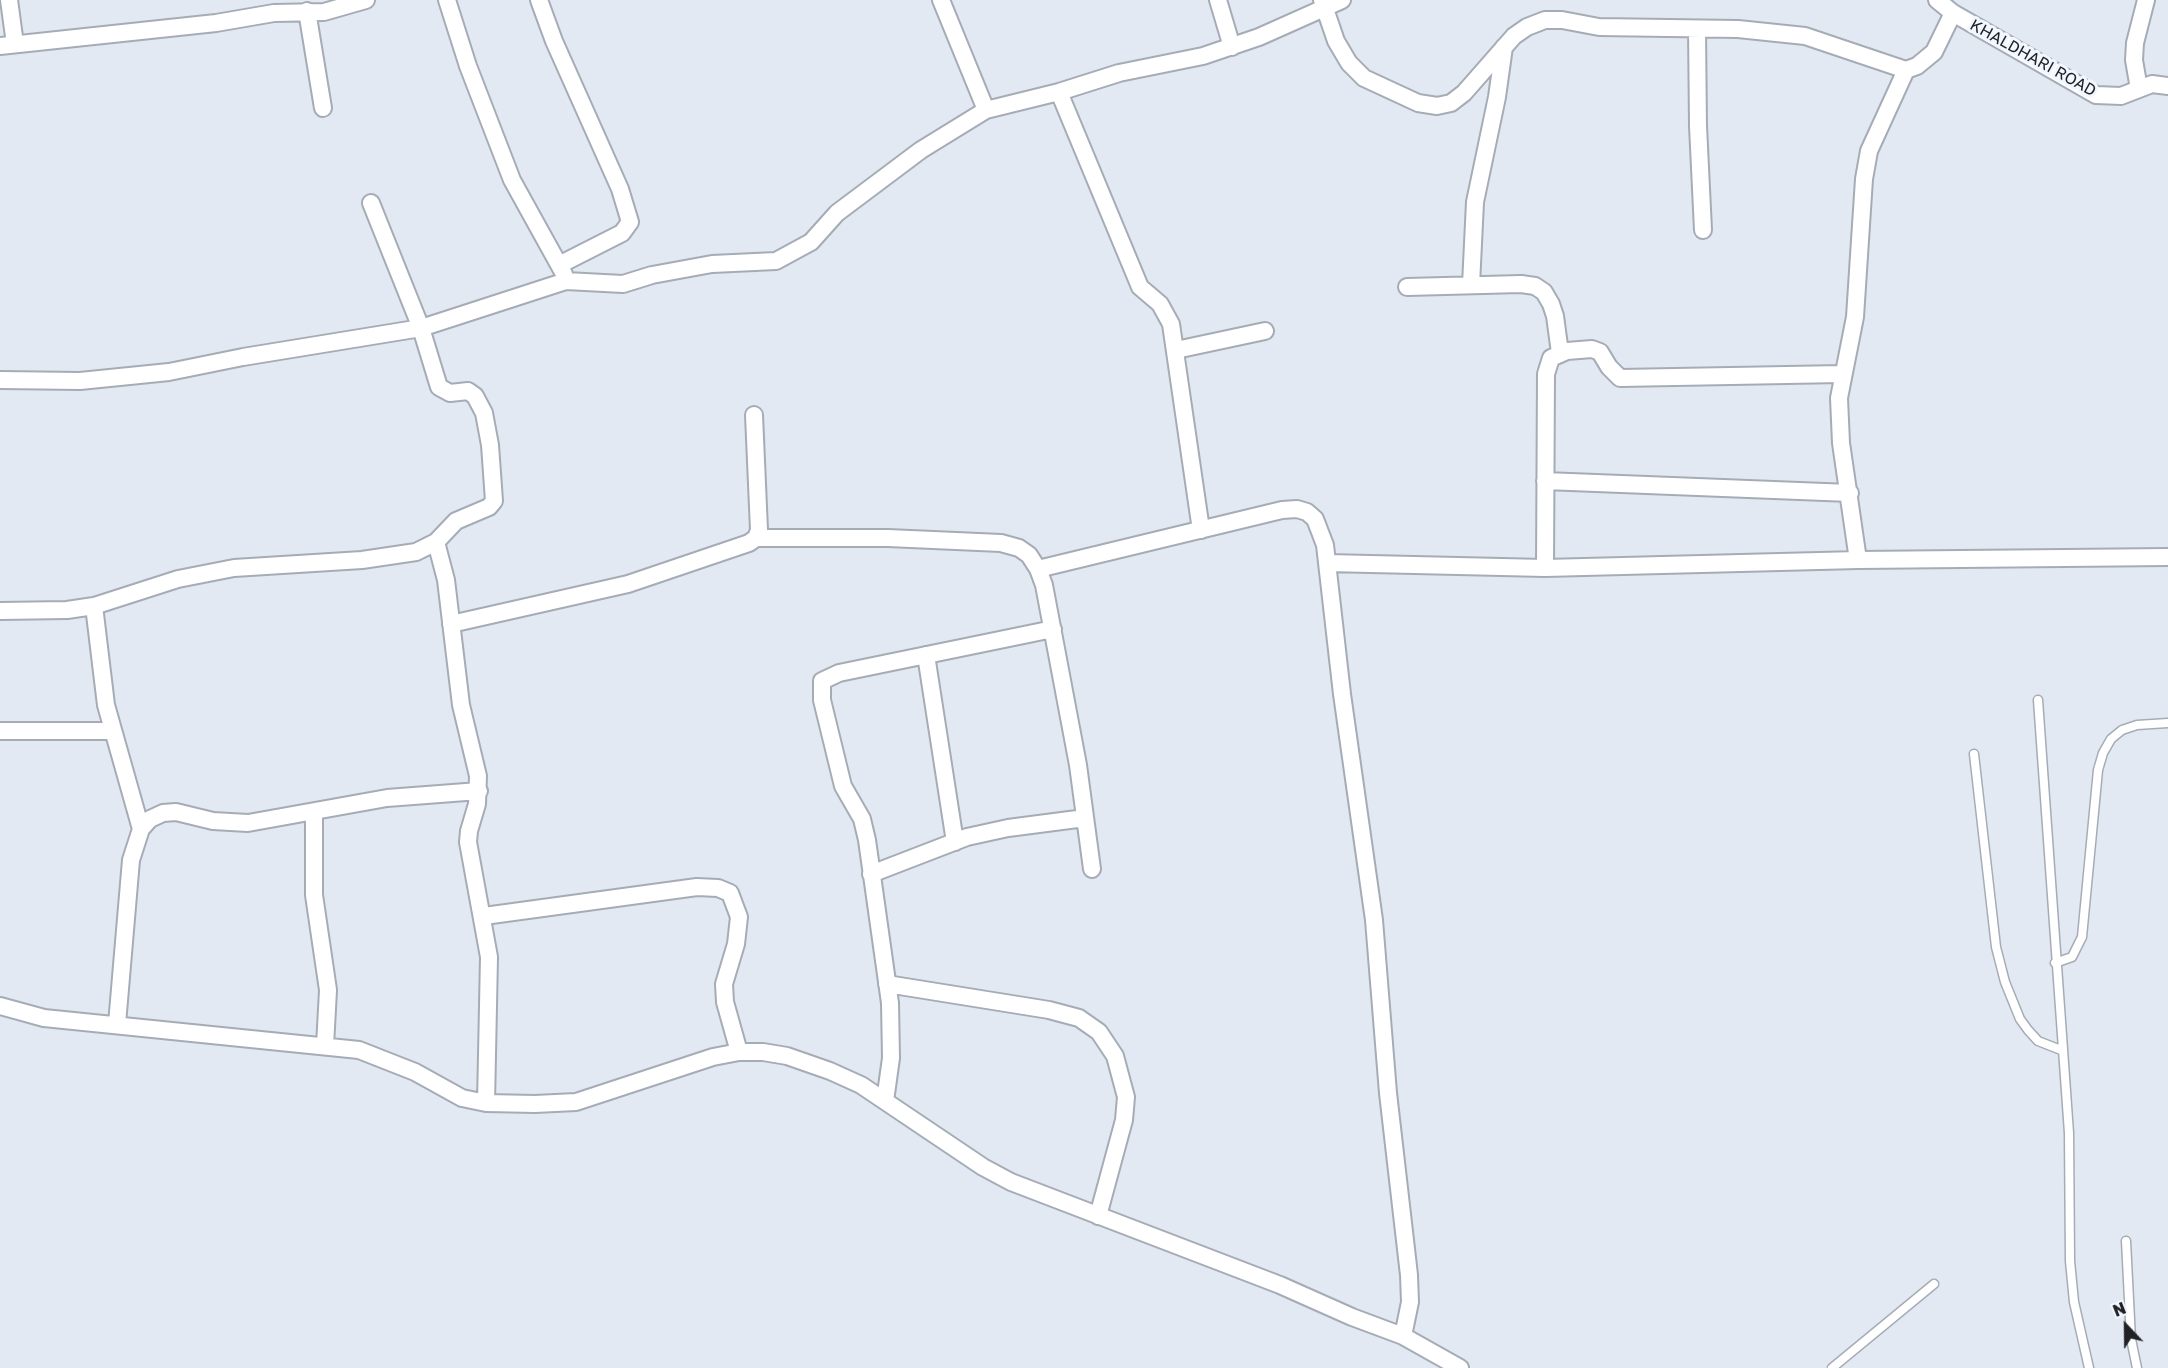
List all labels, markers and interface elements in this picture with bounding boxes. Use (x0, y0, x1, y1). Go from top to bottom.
street label: KHALDHARI ROAD (1967, 15, 2099, 101)
north arrow (2096, 1296, 2156, 1356)
text: N (2110, 1298, 2129, 1321)

